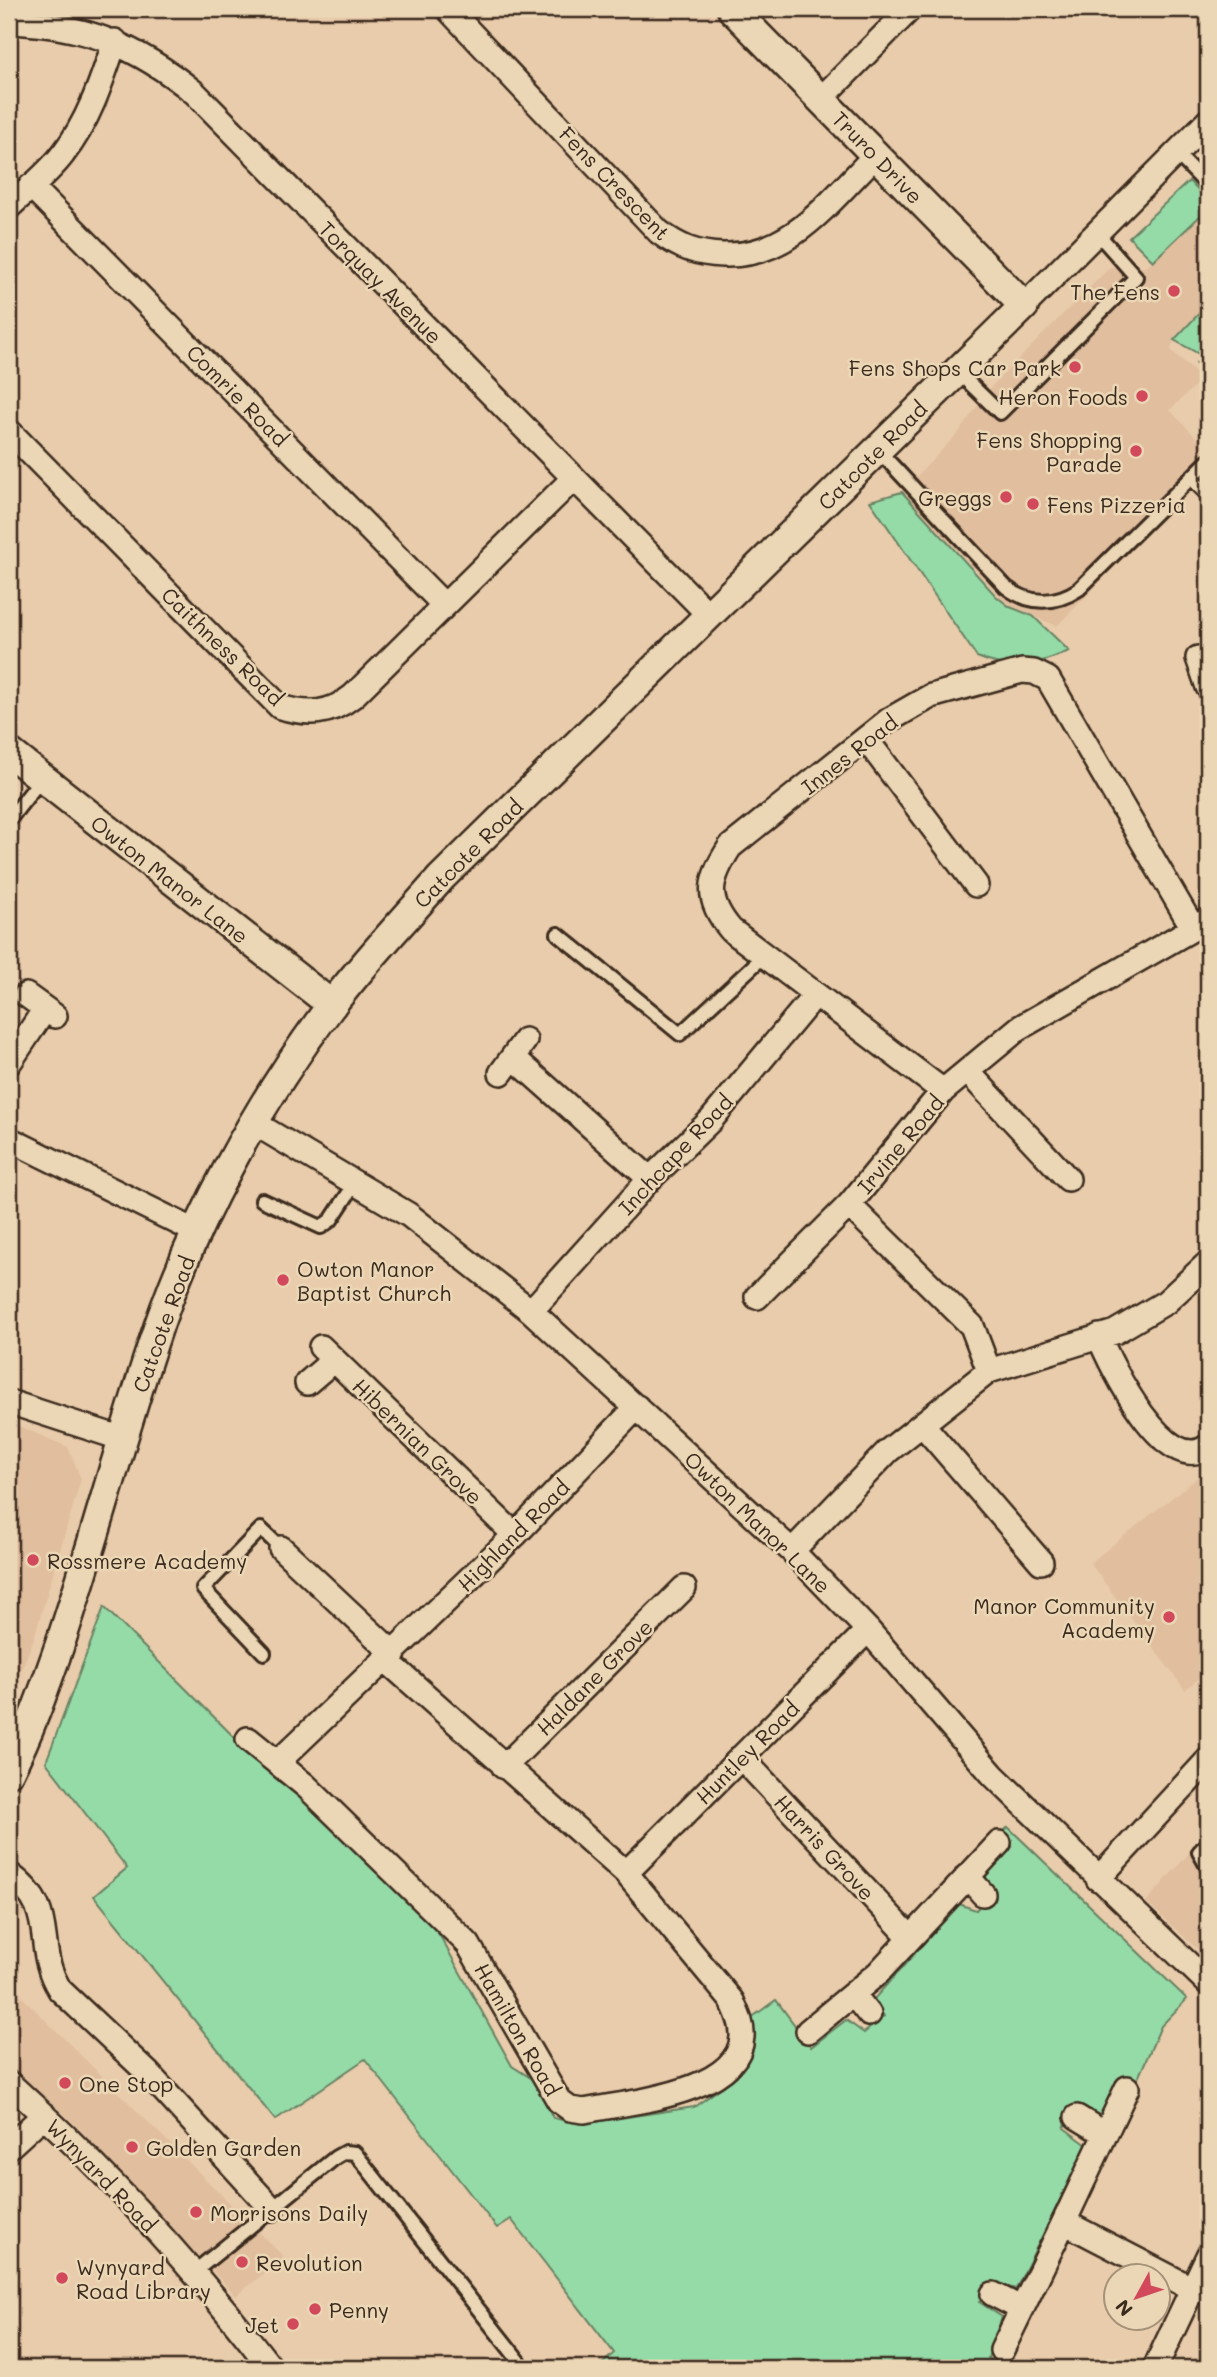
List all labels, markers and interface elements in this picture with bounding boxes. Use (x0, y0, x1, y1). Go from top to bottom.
street label: Truro Drive (827, 105, 929, 209)
street label: Fens Crescent (554, 120, 676, 246)
street label: Torquay Avenue (314, 215, 448, 349)
place label: The Fens (1070, 278, 1160, 305)
marker: The Fens (1166, 283, 1182, 299)
street label: Comrie Road (181, 338, 295, 452)
place label: Fens Shops Car Park (849, 354, 1061, 381)
marker: Fens Shops Car Park (1067, 359, 1083, 375)
place label: Heron Foods (999, 383, 1128, 410)
marker: Heron Foods (1134, 388, 1150, 404)
street label: Catcote Road (812, 395, 932, 515)
place label: Fens Shopping Parade (976, 426, 1122, 477)
marker: Fens Shopping Parade (1128, 443, 1144, 459)
place label: Greggs (918, 484, 992, 511)
marker: Greggs (998, 489, 1014, 505)
place label: Fens Pizzeria (1047, 491, 1186, 518)
marker: Fens Pizzeria (1025, 496, 1041, 512)
street label: Caithness Road (156, 581, 290, 711)
street label: Innes Road (795, 708, 903, 800)
street label: Catcote Road (408, 793, 528, 913)
street label: Owton Manor Lane (86, 809, 254, 949)
street label: Inchcape Road (612, 1088, 738, 1220)
street label: Irvine Road (851, 1089, 949, 1199)
street label: Catcote Road (126, 1252, 200, 1396)
place label: Owton Manor Baptist Church (297, 1255, 451, 1306)
marker: Owton Manor Baptist Church (275, 1272, 291, 1288)
street label: Hibernian Grove (347, 1372, 489, 1510)
street label: Owton Manor Lane (679, 1445, 837, 1599)
street label: Highland Road (451, 1473, 575, 1597)
place label: Rossmere Academy (47, 1547, 247, 1574)
marker: Rossmere Academy (25, 1552, 41, 1568)
place label: Manor Community Academy (973, 1592, 1155, 1643)
marker: Manor Community Academy (1161, 1609, 1177, 1625)
street label: Haldane Grove (530, 1613, 658, 1741)
street label: Huntley Road (690, 1695, 804, 1809)
street label: Harris Grove (769, 1788, 881, 1906)
street label: Hamilton Road (469, 1958, 567, 2100)
place label: One Stop (79, 2070, 173, 2097)
marker: One Stop (57, 2075, 73, 2091)
street label: Wynyard Road (41, 2112, 163, 2238)
place label: Golden Garden (146, 2134, 301, 2161)
marker: Golden Garden (124, 2139, 140, 2155)
place label: Morrisons Daily (210, 2199, 368, 2226)
marker: Morrisons Daily (188, 2204, 204, 2220)
place label: Revolution (256, 2249, 363, 2276)
place label: Wynyard Road Library (76, 2253, 211, 2304)
marker: Revolution (234, 2254, 250, 2270)
north arrow (1102, 2262, 1172, 2332)
marker: Wynyard Road Library (54, 2270, 70, 2286)
text: N (1109, 2295, 1138, 2322)
place label: Penny (329, 2296, 389, 2323)
marker: Penny (307, 2301, 323, 2317)
place label: Jet (245, 2311, 279, 2338)
marker: Jet (285, 2316, 301, 2332)

